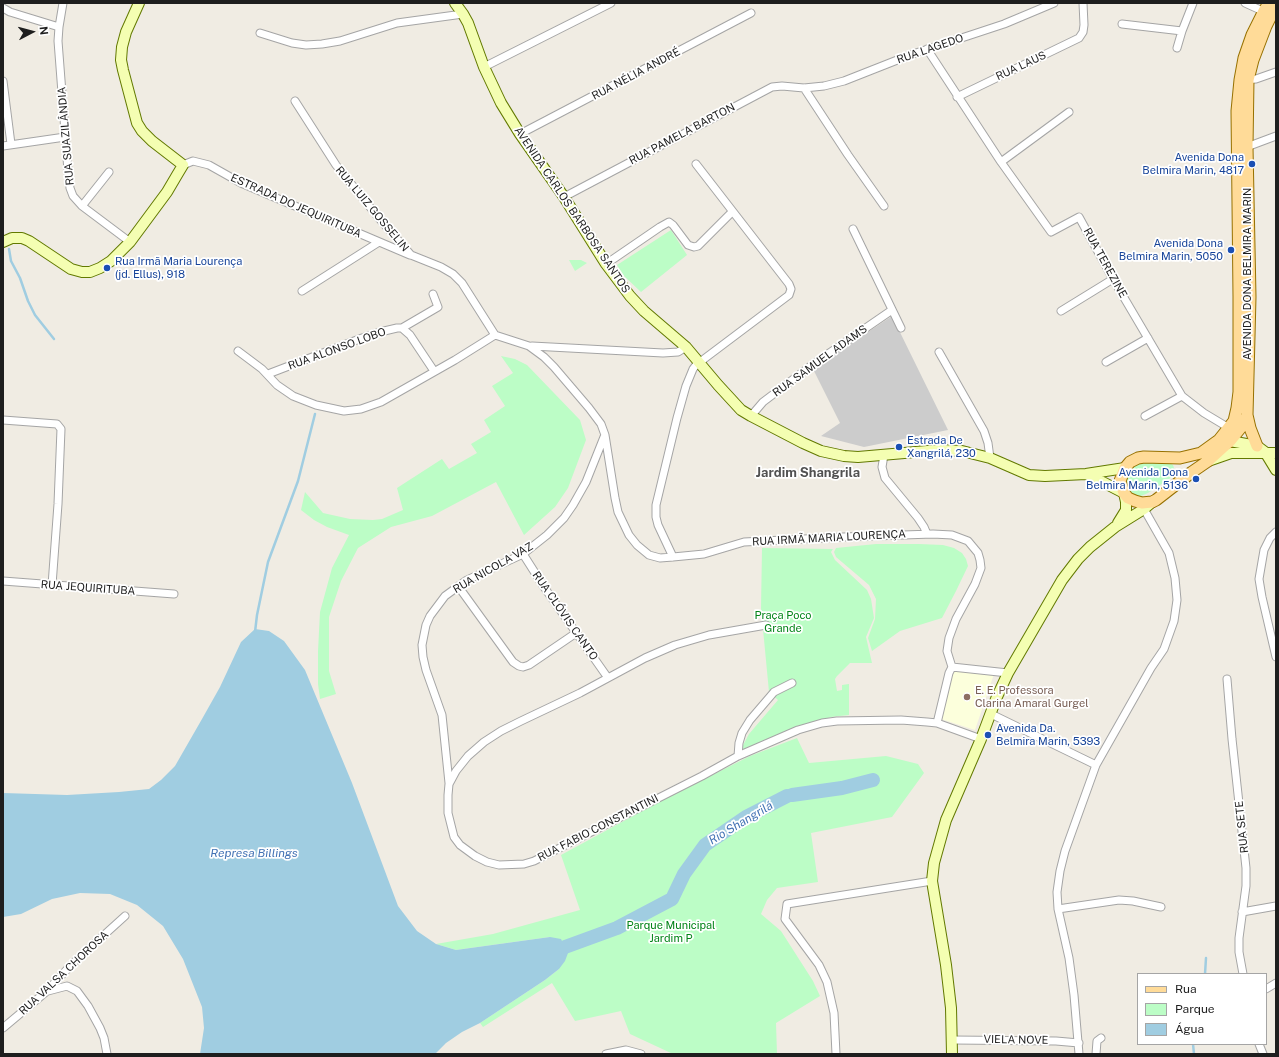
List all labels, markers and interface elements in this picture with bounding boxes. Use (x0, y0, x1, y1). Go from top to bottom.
north arrow (12, 12, 52, 52)
text: N (38, 26, 50, 36)
street label: RUA LAGEDO (895, 31, 965, 67)
street label: RUA NÉLIA ANDRÉ (590, 45, 682, 103)
street label: RUA LAUS (994, 49, 1048, 83)
street label: RUA SUAZILÂNDIA (55, 86, 77, 186)
street label: RUA PAMELA BARTON (627, 100, 737, 168)
street label: AVENIDA CARLOS BARBOSA SANTOS (511, 124, 633, 296)
place label: Avenida Dona Belmira Marin, 4817 (1142, 151, 1244, 177)
marker: Avenida Dona Belmira Marin, 4817 (1247, 159, 1257, 169)
street label: RUA LUIZ GOSSELIN (332, 164, 412, 254)
street label: ESTRADA DO JEQUIRITUBA (228, 171, 364, 241)
street label: AVENIDA DONA BELMIRA MARIN (1241, 188, 1255, 360)
street label: RUA TEREZINE (1080, 226, 1130, 300)
place label: Avenida Dona Belmira Marin, 5050 (1119, 237, 1223, 263)
marker: Avenida Dona Belmira Marin, 5050 (1226, 245, 1236, 255)
place label: Rua Irmã Maria Lourença (jd. Ellus), 918 (115, 255, 242, 281)
marker: Rua Irmã Maria Lourença (jd. Ellus), 918 (102, 263, 112, 273)
street label: RUA SAMUEL ADAMS (770, 322, 870, 400)
street label: RUA ALONSO LOBO (286, 325, 388, 373)
place label: Estrada De Xangrilá, 230 (907, 434, 976, 460)
marker: Estrada De Xangrilá, 230 (894, 442, 904, 452)
district label: Jardim Shangrila (756, 465, 860, 481)
place label: Avenida Dona Belmira Marin, 5136 (1086, 466, 1188, 492)
marker: Avenida Dona Belmira Marin, 5136 (1191, 474, 1201, 484)
street label: RUA IRMÃ MARIA LOURENÇA (752, 527, 906, 549)
street label: RUA NICOLA VAZ (451, 540, 535, 596)
street label: RUA CLÓVIS CANTO (529, 569, 601, 663)
street label: RUA JEQUIRITUBA (40, 578, 136, 598)
park label: Praça Poco Grande (754, 609, 812, 635)
place label: E. E. Professora Clarina Amaral Gurgel (975, 684, 1089, 710)
marker: E. E. Professora Clarina Amaral Gurgel (962, 692, 972, 702)
place label: Avenida Da. Belmira Marin, 5393 (996, 722, 1100, 748)
marker: Avenida Da. Belmira Marin, 5393 (983, 730, 993, 740)
street label: RUA FABIO CONSTANTINI (535, 792, 661, 864)
water label: Rio Shangrilá (706, 798, 776, 848)
street label: RUA SETE (1233, 800, 1251, 854)
water label: Represa Billings (210, 846, 298, 860)
park label: Parque Municipal Jardim P (627, 919, 715, 945)
street label: RUA VALSA CHOROSA (16, 928, 112, 1018)
legend (1137, 973, 1267, 1045)
text: Rua (1175, 982, 1197, 996)
text: Parque (1175, 1002, 1215, 1016)
text: Água (1175, 1022, 1204, 1036)
street label: VIELA NOVE (983, 1033, 1049, 1047)

